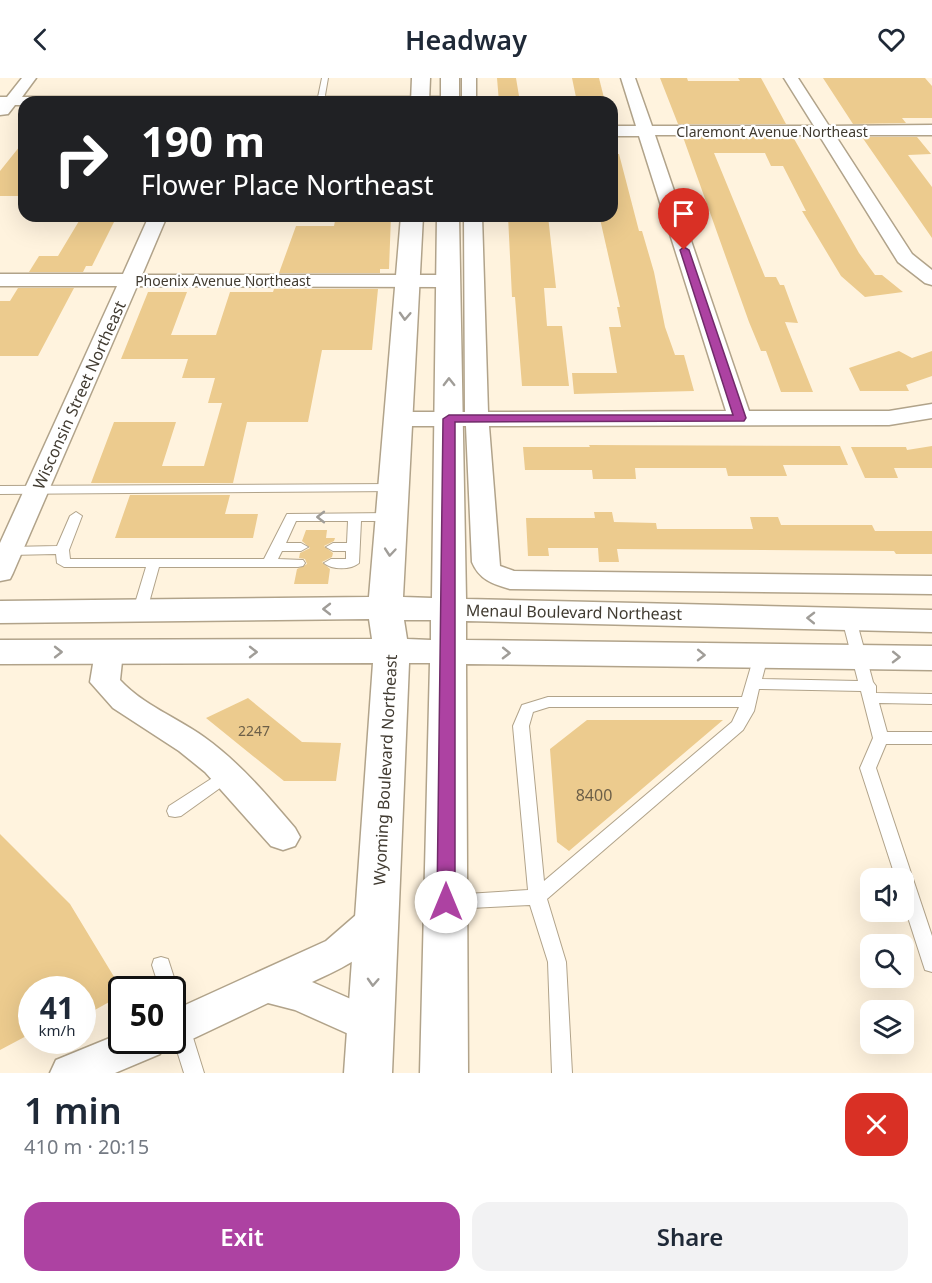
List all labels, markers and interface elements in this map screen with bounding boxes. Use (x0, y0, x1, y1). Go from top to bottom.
text: Headway (405, 21, 527, 58)
icon: back (24, 23, 57, 56)
icon: heart (875, 23, 908, 56)
text: 190 m (141, 112, 265, 169)
icon: right (42, 120, 120, 198)
street label: Claremont Avenue Northeast (676, 122, 868, 141)
text: Flower Place Northeast (141, 166, 434, 203)
pin (658, 188, 709, 250)
icon: arrive (667, 197, 700, 230)
street label: Phoenix Avenue Northeast (135, 271, 311, 290)
street label: Wisconsin Street Northeast (27, 297, 131, 493)
one-way arrow (398, 312, 411, 321)
one-way arrow (442, 378, 455, 387)
one-way arrow (317, 511, 326, 523)
one-way arrow (384, 548, 397, 557)
street label: Menaul Boulevard Northeast (466, 599, 683, 625)
one-way arrow (322, 603, 331, 615)
one-way arrow (806, 612, 815, 624)
one-way arrow (54, 646, 63, 658)
one-way arrow (249, 646, 258, 658)
one-way arrow (501, 647, 510, 660)
one-way arrow (696, 649, 705, 661)
one-way arrow (891, 651, 900, 663)
street label: Wyoming Boulevard Northeast (368, 654, 402, 886)
house number: 2247 (238, 721, 270, 740)
house number: 8400 (576, 784, 612, 806)
map controls (860, 868, 914, 1054)
button: sound (860, 868, 914, 922)
position arrow (414, 870, 478, 934)
button: search (860, 934, 914, 988)
speed limit sign: 50 (108, 976, 186, 1054)
one-way arrow (367, 978, 380, 987)
text: 41 (40, 987, 74, 1028)
button: layers (860, 1000, 914, 1054)
text: km/h (39, 1020, 75, 1040)
text: 1 min (24, 1086, 122, 1135)
button: close (845, 1093, 908, 1156)
text: 410 m · 20:15 (24, 1133, 149, 1160)
button: Exit (24, 1202, 460, 1271)
button: Share (472, 1202, 908, 1271)

